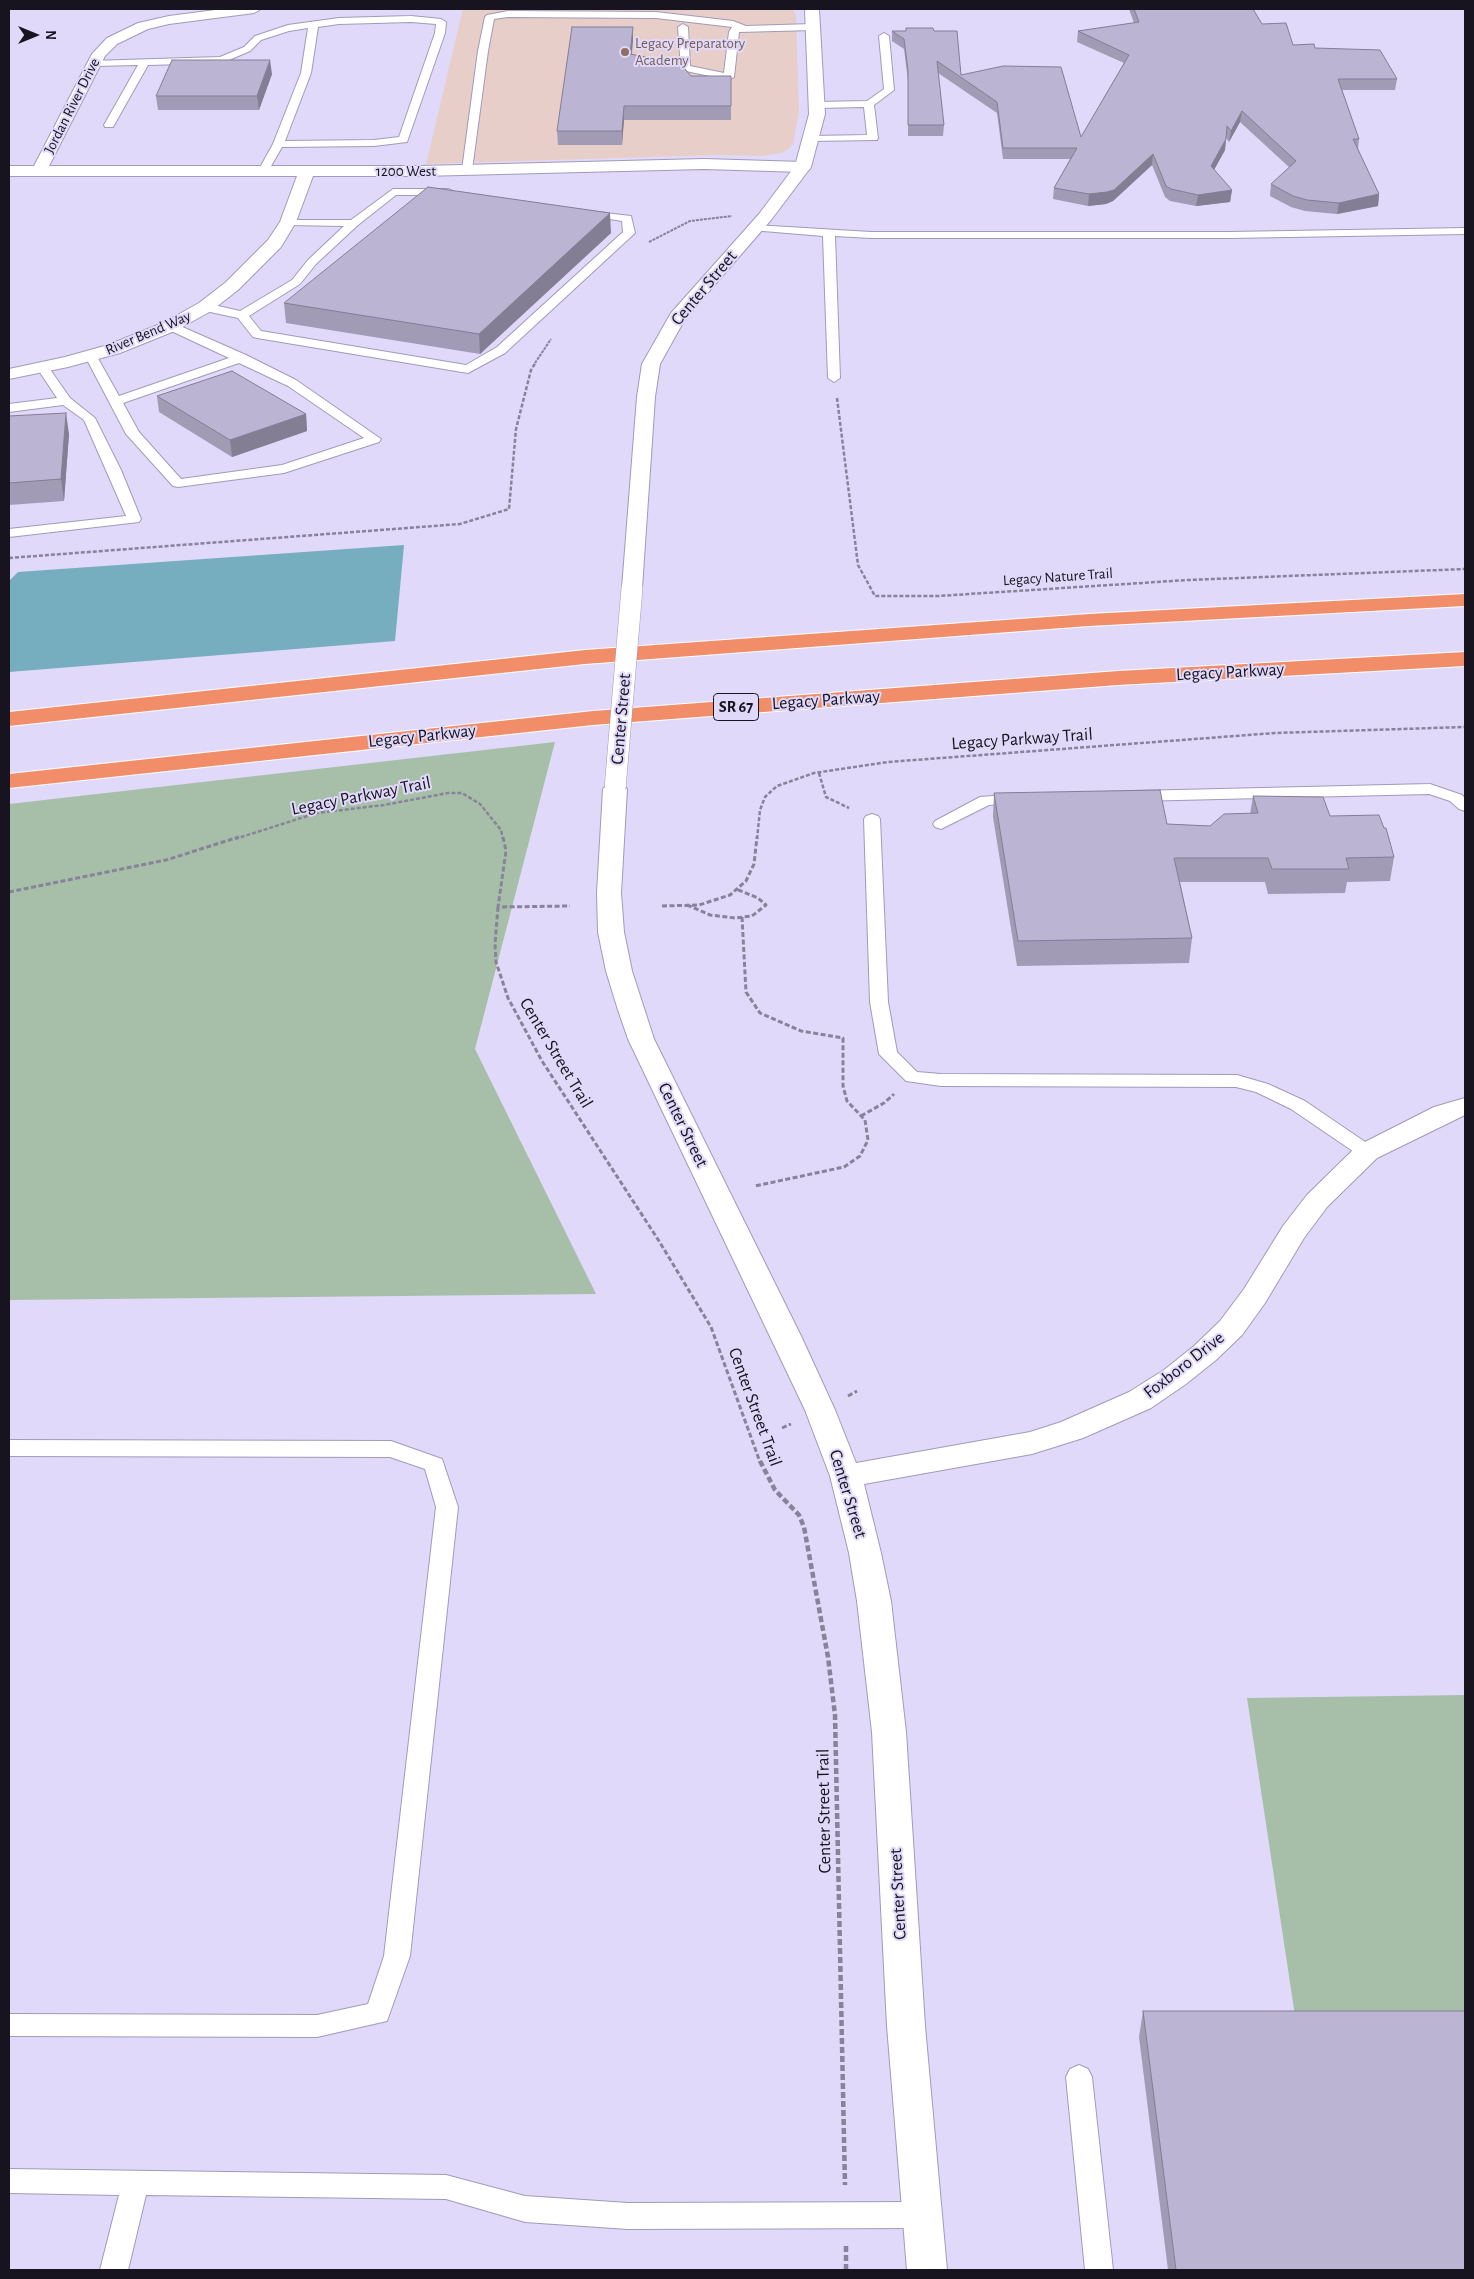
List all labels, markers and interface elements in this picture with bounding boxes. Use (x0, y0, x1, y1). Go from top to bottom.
north arrow (10, 10, 60, 60)
text: N (43, 30, 57, 40)
place label: Legacy Preparatory Academy (635, 34, 745, 69)
marker: Legacy Preparatory Academy (619, 46, 631, 58)
street label: Jordan River Drive (40, 55, 104, 157)
street label: 1200 West (376, 162, 436, 180)
street label: Center Street (666, 246, 742, 330)
street label: River Bend Way (103, 307, 193, 359)
street label: Legacy Nature Trail (1002, 564, 1114, 590)
street label: Legacy Parkway (1175, 658, 1285, 686)
street label: Center Street (606, 672, 636, 766)
street label: Legacy Parkway (771, 685, 881, 715)
road number: SR 67 (714, 694, 758, 720)
street label: Legacy Parkway (367, 720, 477, 752)
street label: Legacy Parkway Trail (950, 723, 1094, 755)
street label: Legacy Parkway Trail (289, 772, 433, 820)
street label: Center Street Trail (515, 994, 597, 1112)
street label: Center Street (653, 1079, 713, 1171)
street label: Foxboro Drive (1139, 1327, 1229, 1403)
street label: Center Street Trail (723, 1345, 787, 1469)
street label: Center Street (824, 1447, 872, 1541)
street label: Center Street Trail (812, 1748, 836, 1874)
street label: Center Street (885, 1848, 911, 1940)

